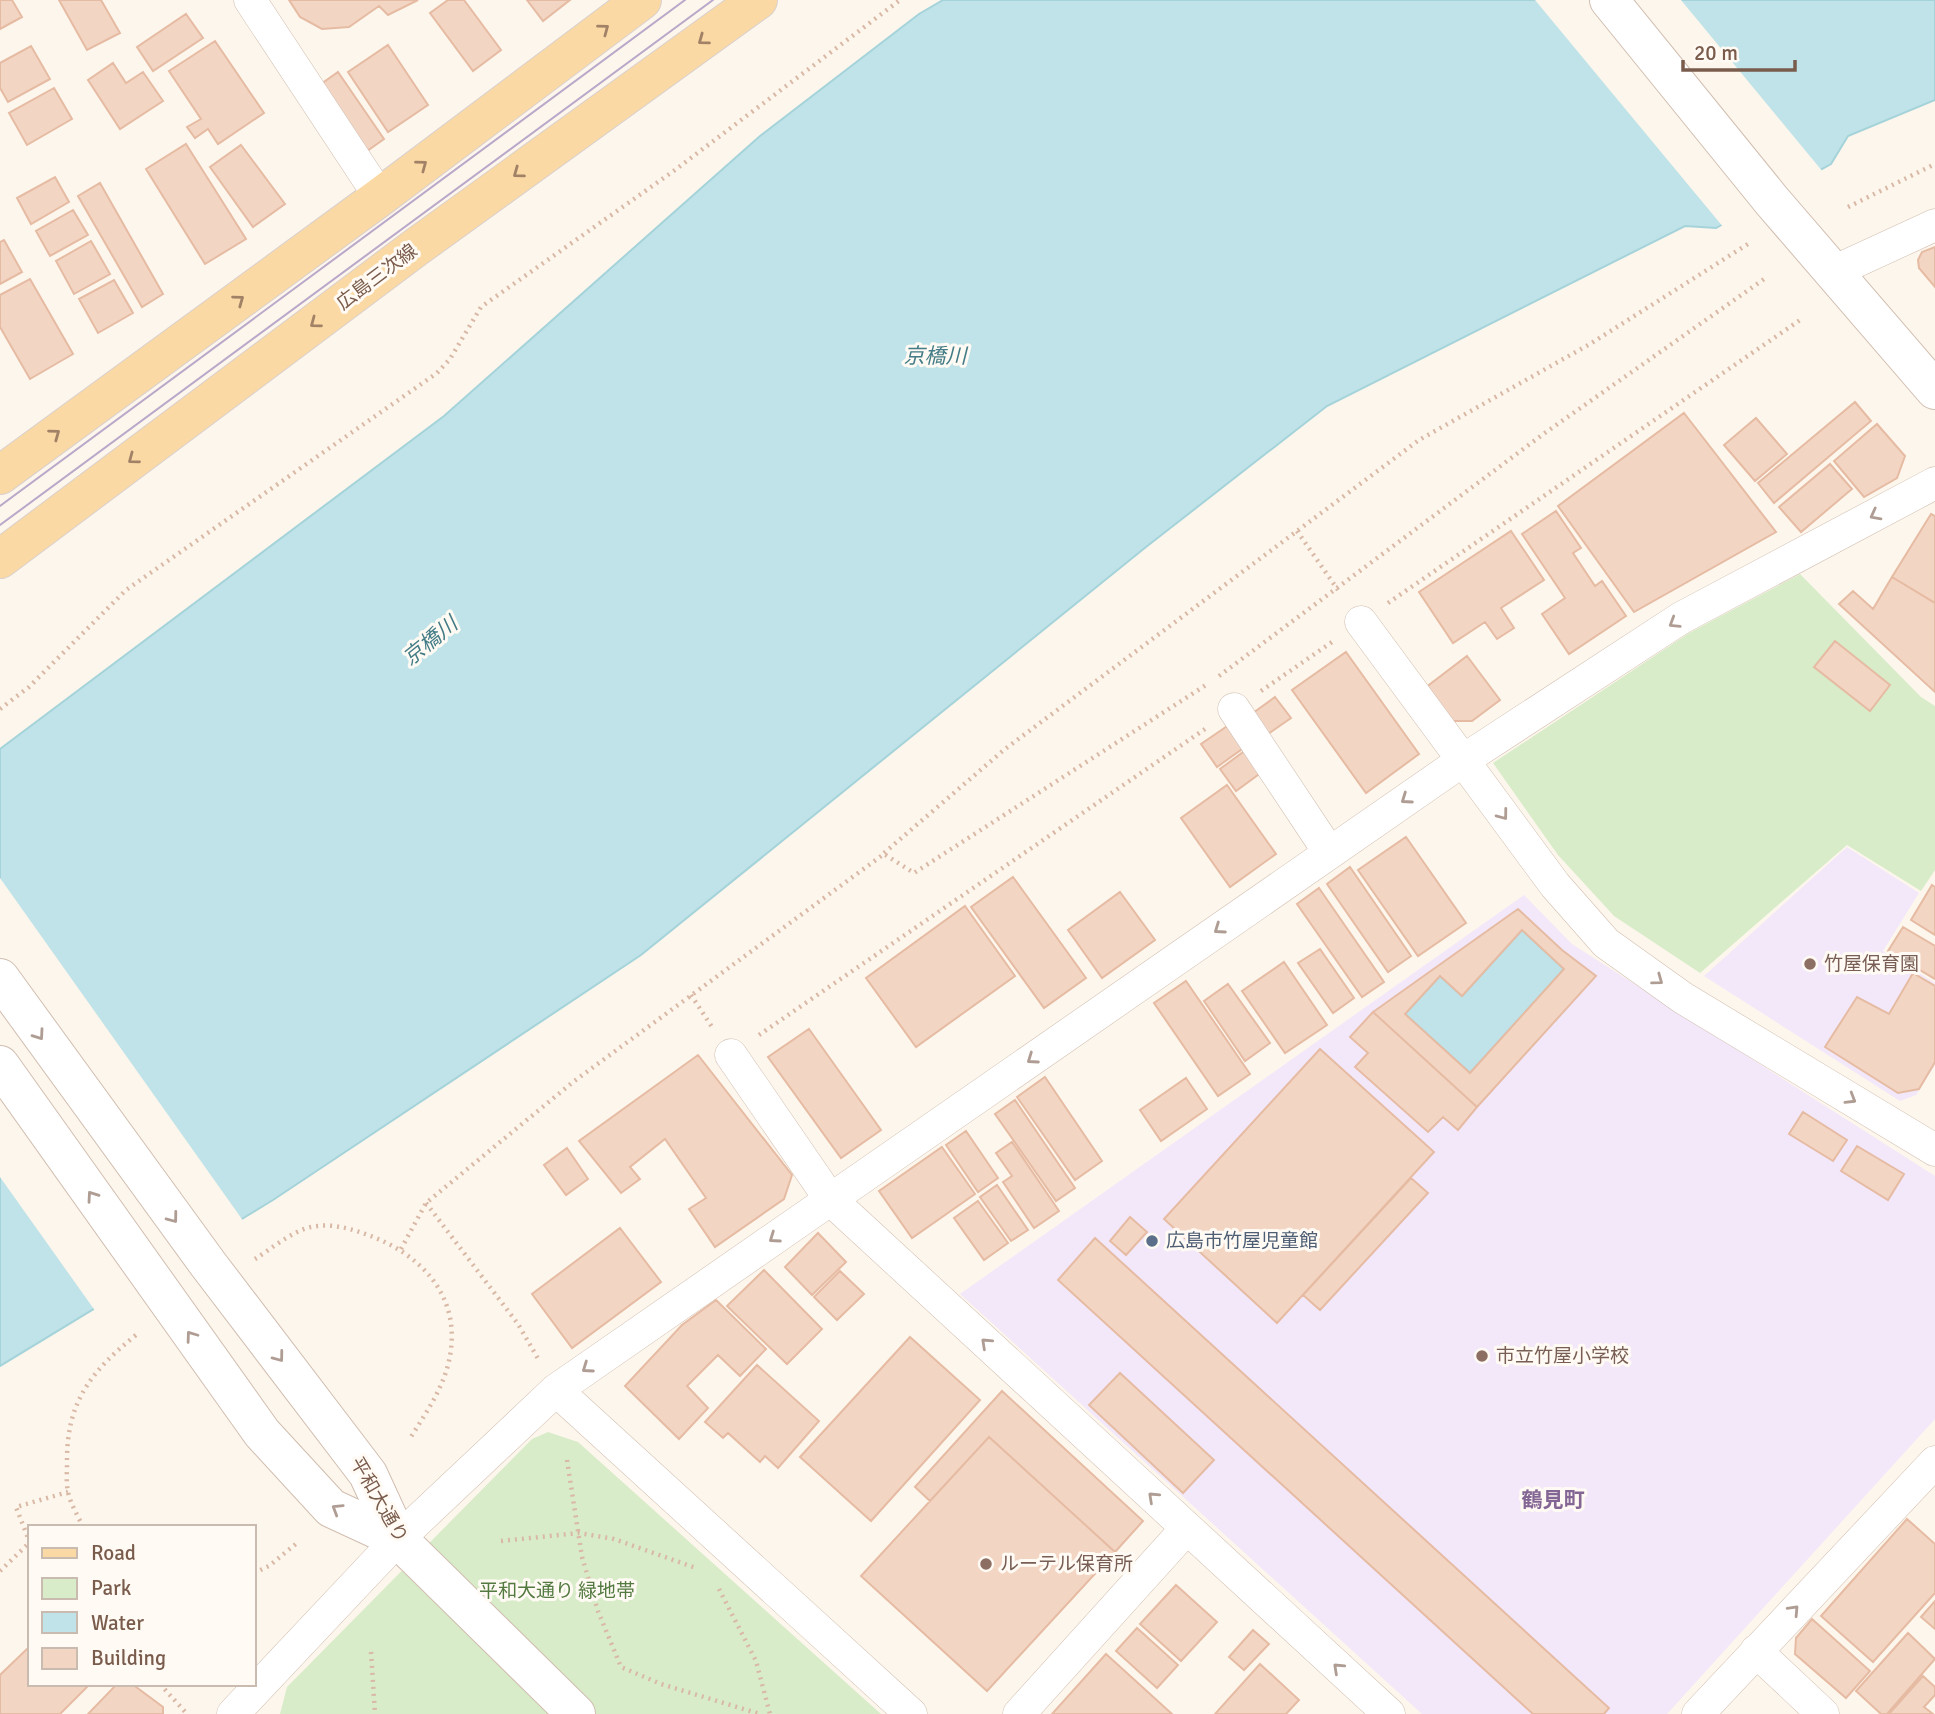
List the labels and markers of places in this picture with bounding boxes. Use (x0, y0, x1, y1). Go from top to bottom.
place label: 竹屋保育園 (1824, 952, 1919, 976)
marker: 竹屋保育園 (1802, 956, 1818, 972)
place label: 広島市竹屋児童館 (1166, 1229, 1318, 1253)
marker: 広島市竹屋児童館 (1144, 1233, 1160, 1249)
place label: 市立竹屋小学校 (1496, 1344, 1629, 1368)
marker: 市立竹屋小学校 (1474, 1348, 1490, 1364)
place label: ルーテル保育所 (1000, 1552, 1133, 1576)
marker: ルーテル保育所 (978, 1556, 994, 1572)

